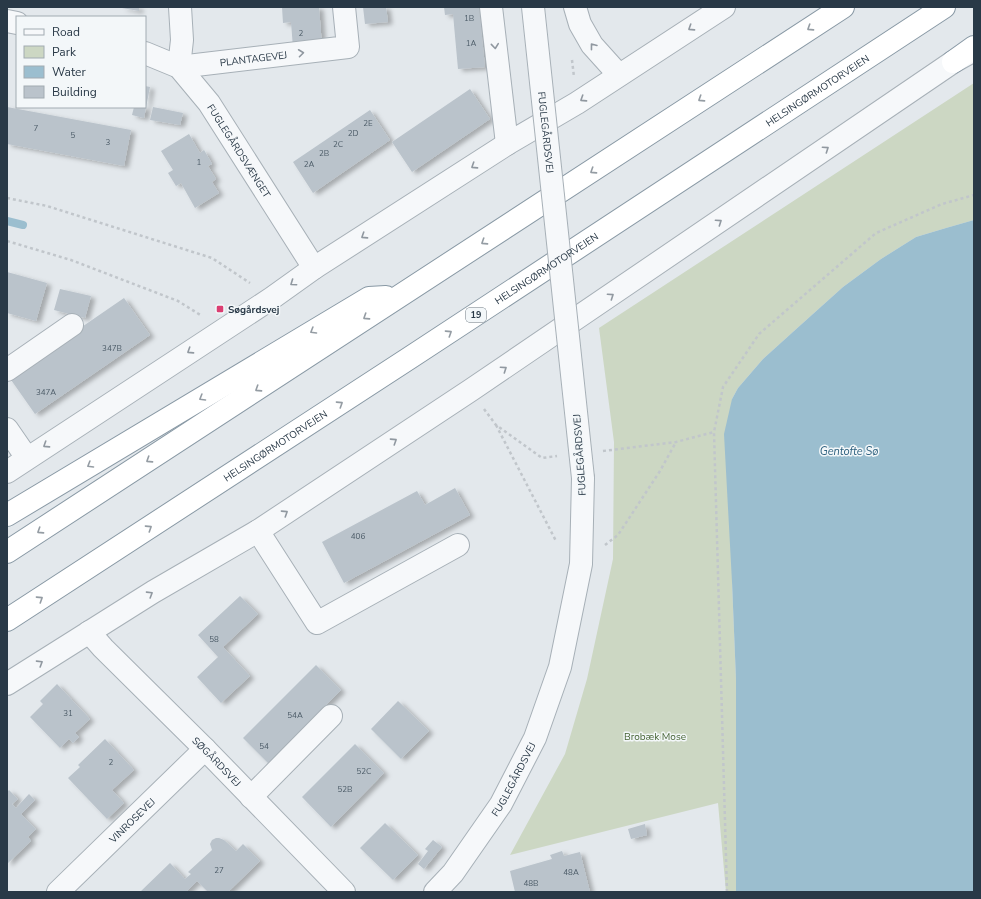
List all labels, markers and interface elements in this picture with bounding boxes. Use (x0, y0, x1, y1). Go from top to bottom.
house number: 1B (464, 13, 474, 24)
legend (16, 16, 146, 108)
one-way arrow (689, 23, 696, 30)
text: Road (52, 24, 80, 40)
one-way arrow (807, 24, 814, 31)
house number: 2 (299, 28, 304, 39)
house number: 1A (466, 38, 476, 49)
one-way arrow (491, 43, 500, 49)
text: Park (52, 44, 77, 60)
one-way arrow (591, 44, 598, 51)
street label: PLANTAGEVEJ (219, 48, 288, 70)
one-way arrow (298, 49, 304, 58)
street label: HELSINGØRMOTORVEJEN (763, 52, 872, 130)
text: Water (52, 64, 86, 80)
text: Building (52, 84, 97, 100)
street label: FUGLEGÅRDSVEJ (534, 91, 557, 174)
one-way arrow (580, 95, 587, 102)
one-way arrow (698, 95, 705, 102)
street label: FUGLEGÅRDSVÆNGET (203, 102, 273, 201)
house number: 2E (363, 118, 373, 129)
house number: 7 (34, 123, 39, 134)
house number: 2D (348, 128, 358, 139)
house number: 5 (71, 130, 76, 141)
house number: 3 (106, 137, 111, 148)
house number: 2C (333, 139, 344, 150)
one-way arrow (822, 146, 829, 154)
house number: 2B (319, 148, 329, 159)
house number: 1 (197, 157, 202, 168)
house number: 2A (304, 159, 314, 170)
one-way arrow (471, 161, 478, 168)
one-way arrow (590, 166, 597, 173)
one-way arrow (715, 219, 722, 227)
street label: HELSINGØRMOTORVEJEN (492, 230, 601, 308)
one-way arrow (362, 231, 369, 238)
one-way arrow (481, 237, 488, 245)
one-way arrow (290, 278, 297, 286)
one-way arrow (607, 294, 614, 301)
place label: Søgårdsvej (228, 303, 280, 317)
marker: Søgårdsvej (215, 304, 225, 314)
road number: 19 (466, 308, 486, 322)
one-way arrow (364, 312, 371, 319)
one-way arrow (310, 327, 317, 334)
one-way arrow (445, 330, 452, 338)
house number: 347B (102, 343, 122, 354)
one-way arrow (187, 346, 194, 354)
one-way arrow (499, 366, 506, 373)
one-way arrow (255, 384, 262, 392)
house number: 347A (36, 387, 56, 398)
one-way arrow (199, 393, 206, 401)
one-way arrow (336, 401, 343, 409)
street label: HELSINGØRMOTORVEJEN (221, 407, 330, 485)
street label: FUGLEGÅRDSVEJ (570, 414, 590, 496)
one-way arrow (390, 438, 397, 446)
one-way arrow (43, 440, 50, 448)
water label: Gentofte Sø (820, 444, 878, 459)
one-way arrow (146, 455, 153, 463)
one-way arrow (87, 460, 94, 467)
one-way arrow (281, 511, 288, 518)
one-way arrow (145, 525, 152, 533)
one-way arrow (37, 526, 44, 534)
house number: 406 (351, 531, 365, 542)
one-way arrow (146, 591, 153, 599)
one-way arrow (36, 596, 43, 604)
house number: 58 (209, 634, 219, 645)
one-way arrow (36, 661, 43, 668)
house number: 31 (63, 708, 73, 719)
house number: 54A (287, 710, 303, 721)
park label: Brobæk Mose (624, 730, 686, 744)
street label: SØGÅRDSVEJ (189, 734, 244, 790)
street label: FUGLEGÅRDSVEJ (489, 740, 540, 819)
house number: 54 (259, 741, 269, 752)
house number: 2 (109, 757, 114, 768)
house number: 52C (357, 766, 372, 777)
house number: 52B (337, 784, 353, 795)
street label: VINROSEVEJ (106, 795, 159, 847)
house number: 27 (214, 865, 224, 876)
house number: 48A (563, 867, 579, 878)
house number: 48B (523, 878, 539, 889)

